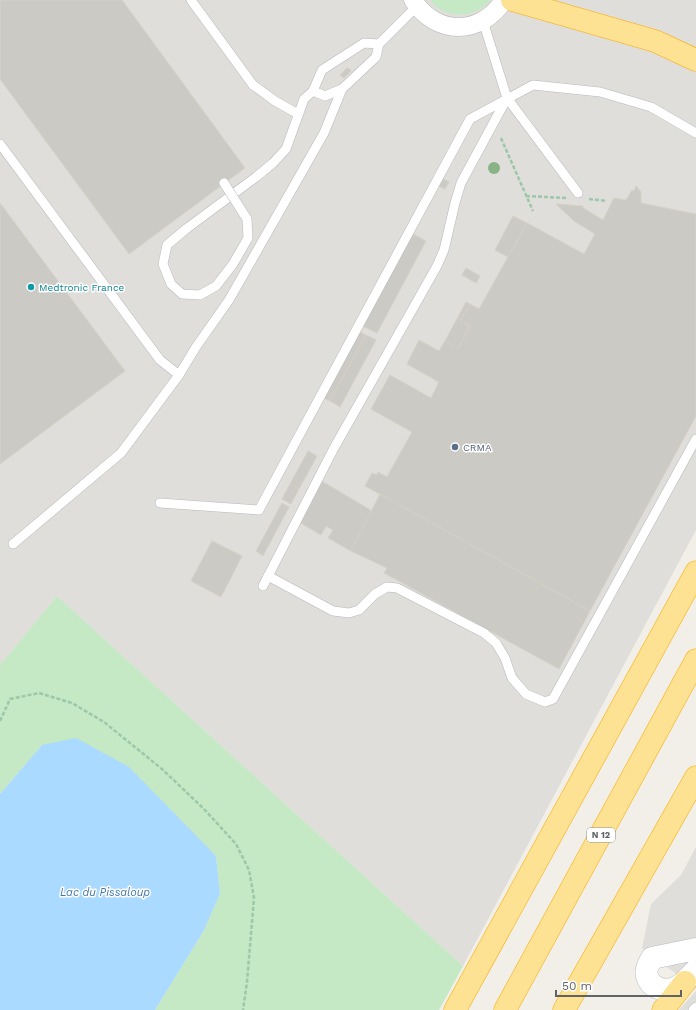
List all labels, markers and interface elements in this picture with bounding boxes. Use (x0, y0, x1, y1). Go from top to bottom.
marker: Medtronic France (26, 282, 36, 292)
place label: Medtronic France (39, 282, 125, 293)
marker: CRMA (450, 442, 460, 452)
place label: CRMA (463, 442, 492, 453)
road number: N 12 (587, 828, 615, 842)
water label: Lac du Pissaloup (60, 886, 150, 899)
scale bar (556, 972, 681, 998)
text: 50 m (562, 979, 592, 993)

